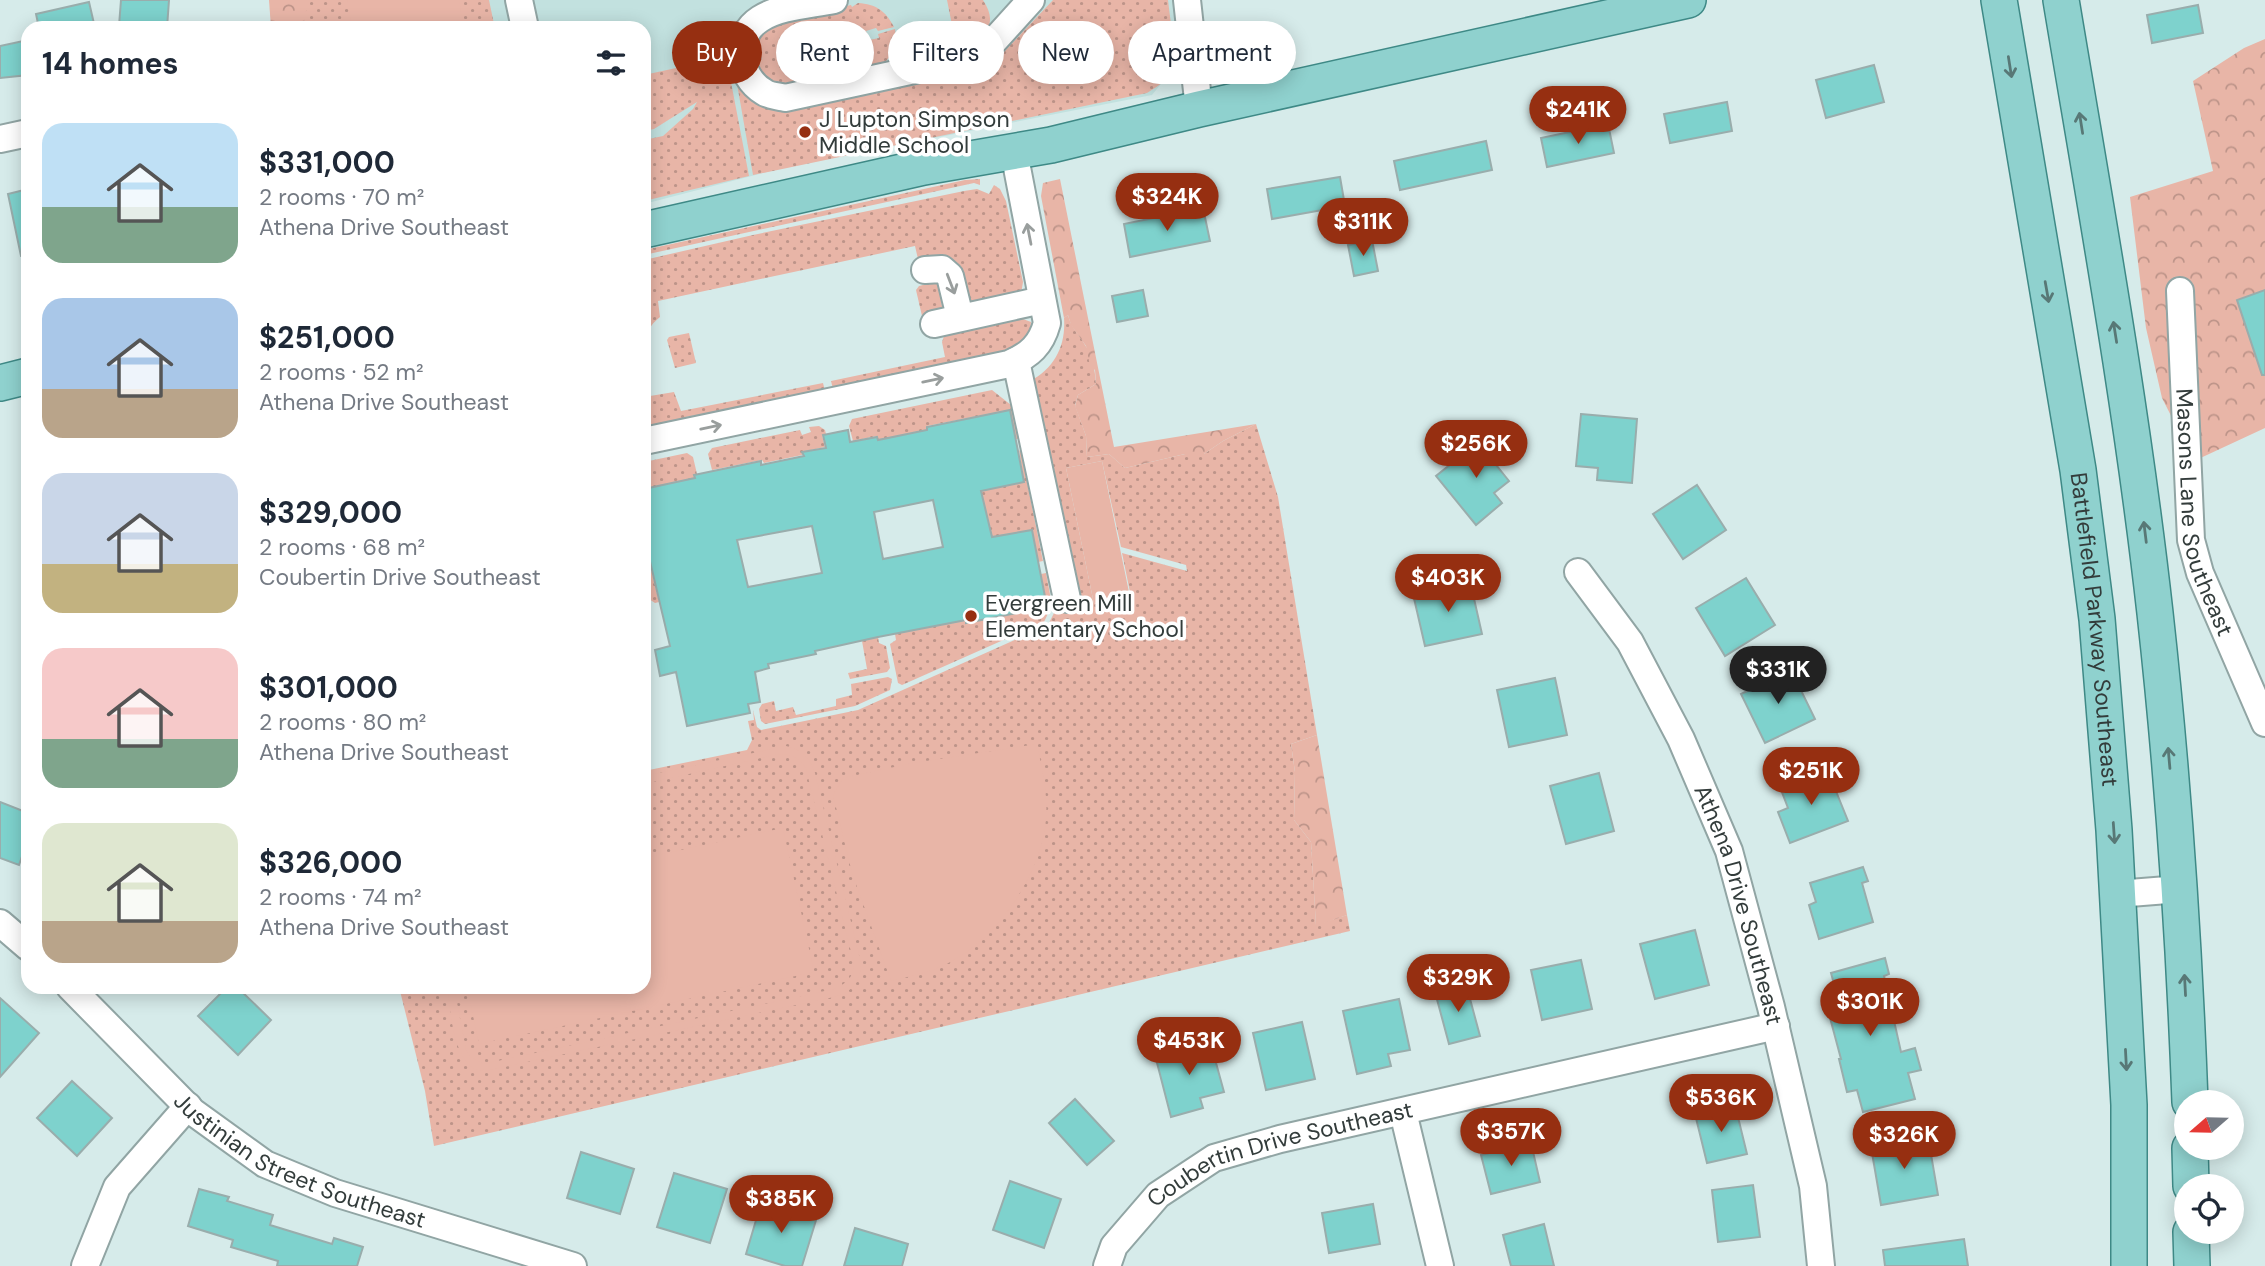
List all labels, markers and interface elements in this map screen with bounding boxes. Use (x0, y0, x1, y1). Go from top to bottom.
chip: Buy (672, 21, 762, 84)
chip: Rent (776, 21, 874, 84)
chip: Filters (888, 21, 1004, 84)
chip: New (1018, 21, 1114, 84)
chip: Apartment (1128, 21, 1296, 84)
text: 14 homes (42, 44, 179, 83)
icon: filters (592, 44, 630, 82)
one-way arrow (2004, 55, 2017, 78)
pin: $241K (1529, 86, 1627, 146)
text: $241K (1545, 94, 1611, 124)
place label: J Lupton Simpson Middle School (819, 104, 1010, 160)
one-way arrow (2074, 112, 2087, 135)
marker: J Lupton Simpson Middle School (797, 124, 813, 140)
text: $331,000 (259, 143, 395, 182)
icon: home (98, 151, 182, 235)
pin: $324K (1118, 174, 1216, 233)
text: $324K (1132, 181, 1202, 211)
text: 2 rooms · 70 m² (259, 182, 424, 212)
pin: $311K (1314, 198, 1412, 258)
text: $311K (1333, 206, 1393, 236)
text: Athena Drive Southeast (259, 212, 509, 242)
one-way arrow (1022, 223, 1036, 246)
one-way arrow (945, 273, 958, 294)
one-way arrow (2041, 280, 2054, 303)
text: $251,000 (259, 318, 395, 357)
one-way arrow (2108, 321, 2121, 344)
icon: home (98, 326, 182, 410)
text: 2 rooms · 52 m² (259, 357, 424, 387)
one-way arrow (921, 373, 944, 386)
text: Athena Drive Southeast (259, 387, 509, 417)
street label: Masons Lane Southeast (2169, 388, 2240, 641)
one-way arrow (699, 420, 722, 434)
pin: $256K (1427, 420, 1525, 480)
text: $256K (1440, 428, 1512, 458)
street label: Battlefield Parkway Southeast (2063, 471, 2125, 788)
text: $329,000 (259, 493, 402, 532)
icon: home (98, 501, 182, 585)
one-way arrow (2139, 521, 2152, 544)
text: 2 rooms · 68 m² (259, 532, 425, 562)
pin: $403K (1399, 554, 1497, 614)
text: Coubertin Drive Southeast (259, 562, 541, 592)
text: $403K (1411, 562, 1485, 592)
place label: Evergreen Mill Elementary School (985, 588, 1184, 644)
marker: Evergreen Mill Elementary School (963, 608, 979, 624)
pin: $331K (1729, 646, 1827, 706)
text: $331K (1746, 654, 1810, 684)
text: $301,000 (259, 668, 398, 707)
icon: home (98, 676, 182, 760)
text: 2 rooms · 80 m² (259, 707, 426, 737)
text: Athena Drive Southeast (259, 737, 509, 767)
pin: $251K (1762, 748, 1860, 807)
one-way arrow (2162, 748, 2175, 770)
text: $251K (1779, 755, 1843, 785)
street label: Athena Drive Southeast (1687, 780, 1790, 1028)
one-way arrow (2108, 821, 2121, 844)
text: $326,000 (259, 843, 402, 882)
icon: home (98, 851, 182, 935)
text: 2 rooms · 74 m² (259, 882, 422, 912)
text: Athena Drive Southeast (259, 912, 509, 942)
pin: $329K (1409, 954, 1507, 1014)
text: $329K (1423, 962, 1493, 992)
one-way arrow (2179, 974, 2192, 997)
pin: $301K (1821, 978, 1919, 1038)
text: $301K (1836, 986, 1904, 1016)
pin: $453K (1140, 1018, 1238, 1077)
text: $453K (1153, 1025, 1225, 1055)
one-way arrow (2120, 1049, 2133, 1071)
pin: $536K (1672, 1074, 1770, 1134)
text: $536K (1685, 1082, 1757, 1112)
street label: Justinian Street Southeast (167, 1086, 429, 1235)
north arrow (2174, 1090, 2244, 1160)
map controls (2174, 1090, 2244, 1244)
street label: Coubertin Drive Southeast (1140, 1094, 1416, 1213)
pin: $357K (1462, 1108, 1560, 1168)
pin: $326K (1855, 1112, 1953, 1171)
text: $357K (1476, 1116, 1546, 1146)
text: $326K (1869, 1119, 1939, 1149)
button: locate (2174, 1174, 2244, 1244)
pin: $385K (732, 1176, 830, 1235)
text: $385K (745, 1183, 817, 1213)

